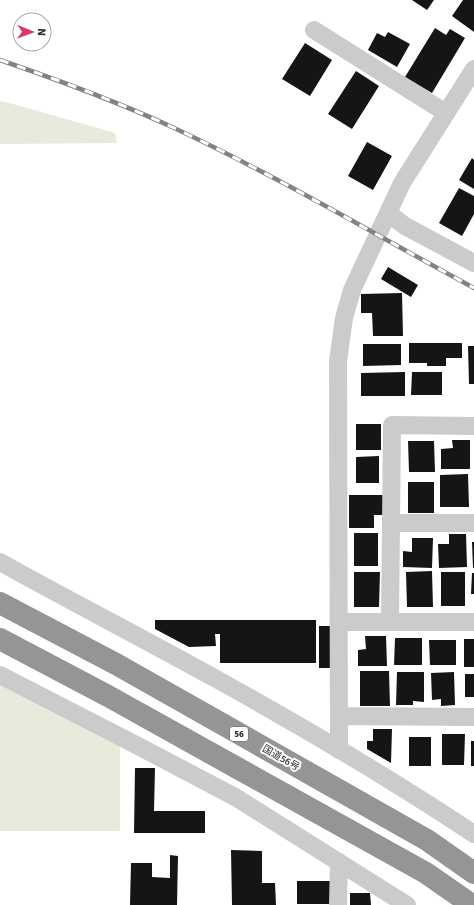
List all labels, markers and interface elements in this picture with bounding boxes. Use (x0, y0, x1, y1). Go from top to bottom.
north arrow (12, 12, 52, 52)
text: N (35, 28, 48, 36)
road number: 56 (230, 727, 248, 741)
street label: 国道56号 (260, 743, 302, 773)

